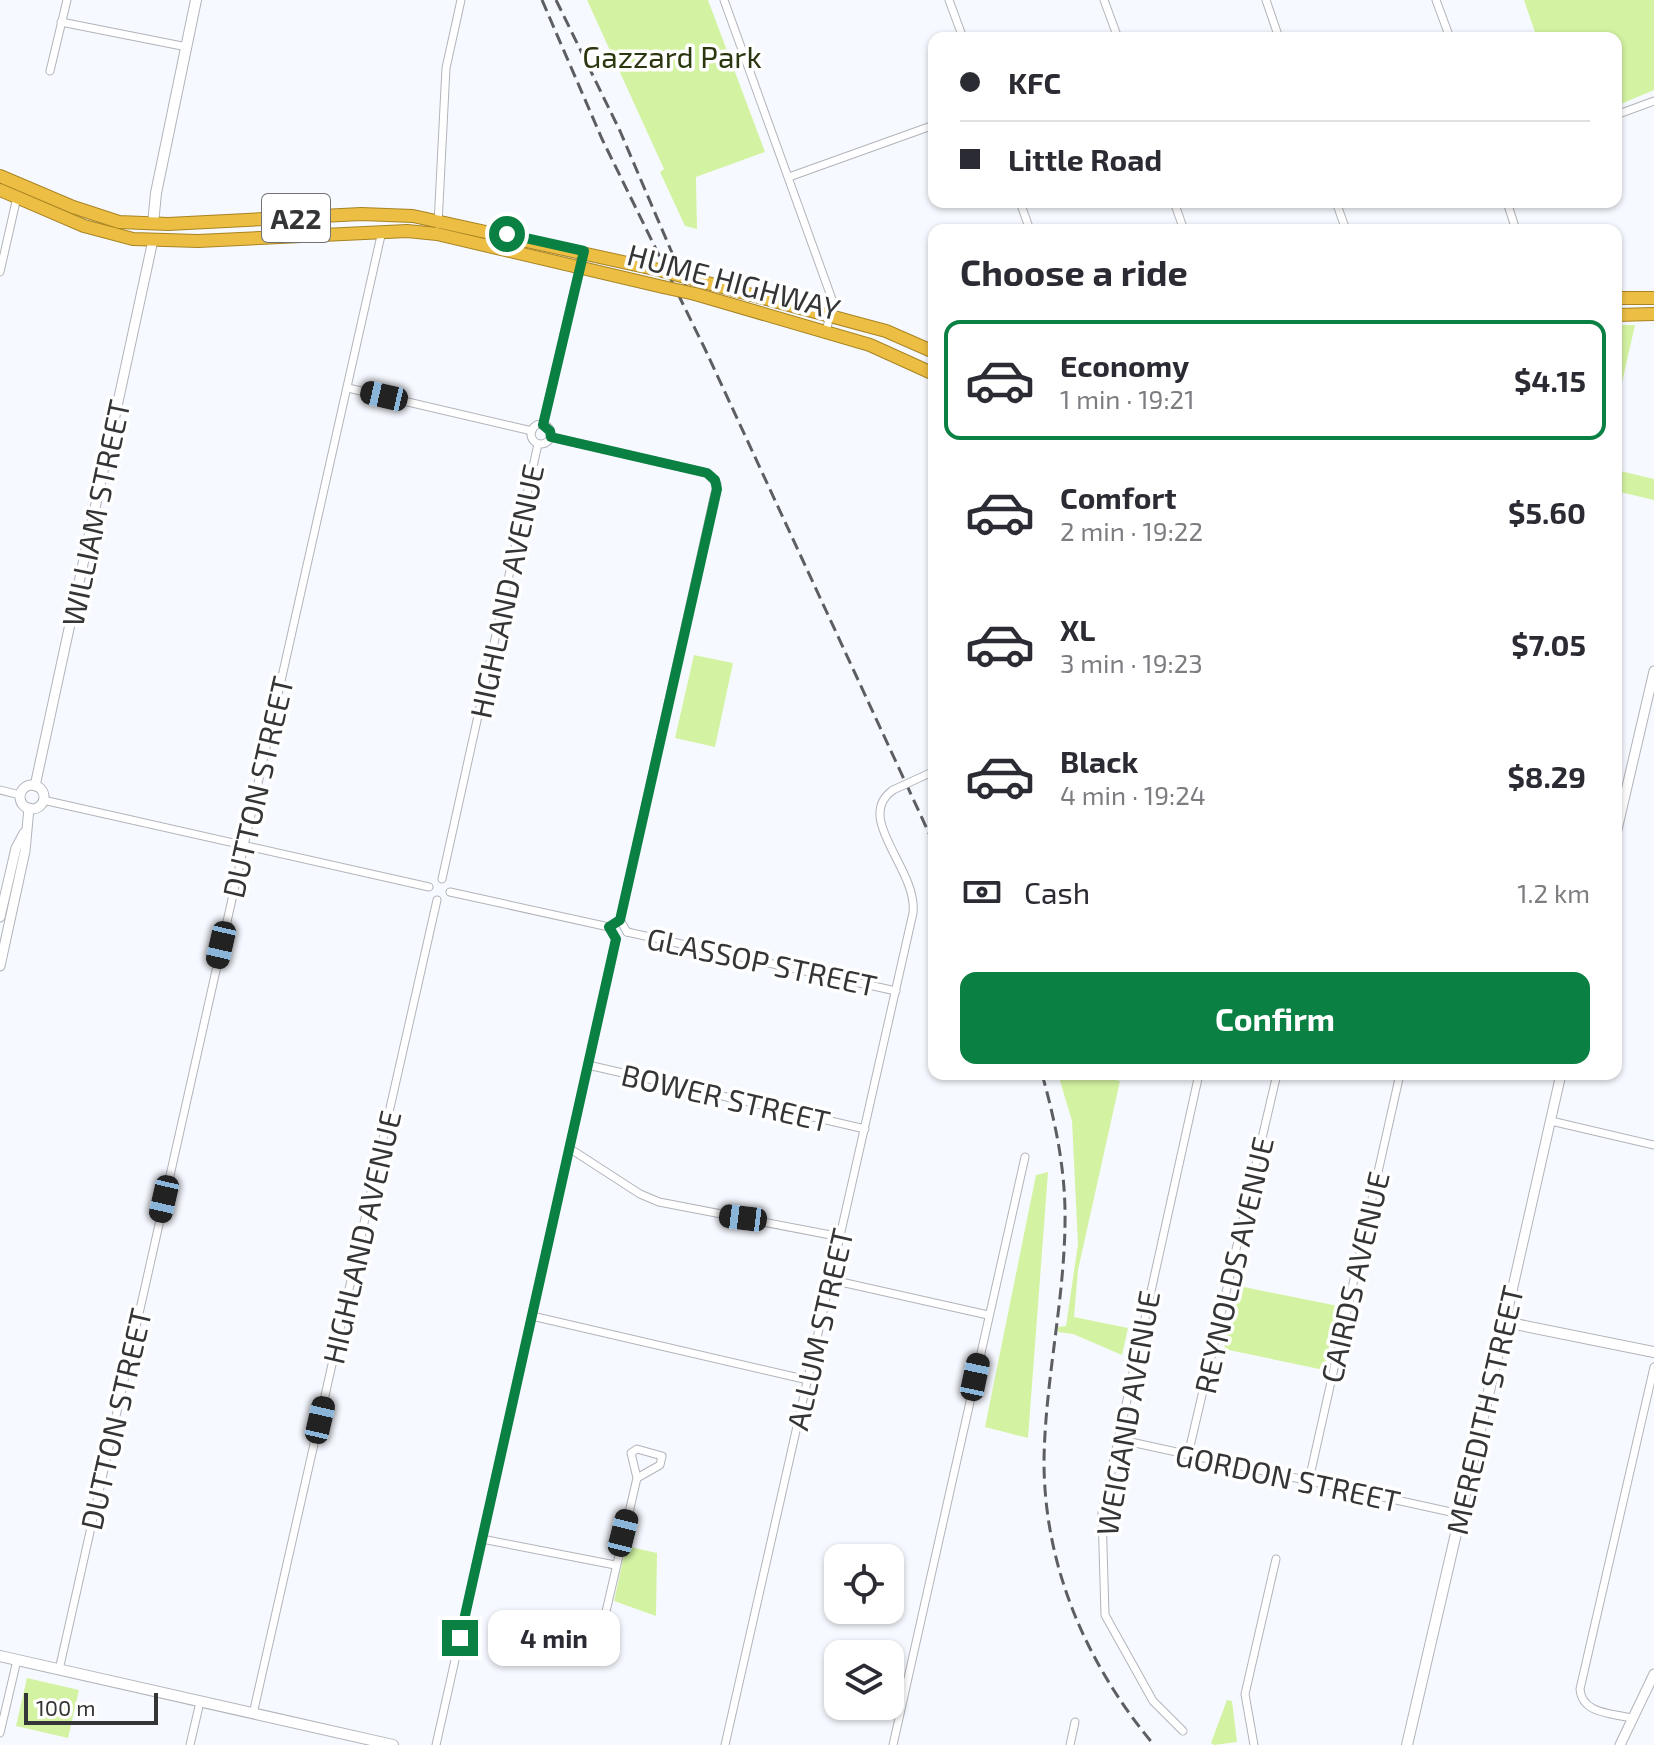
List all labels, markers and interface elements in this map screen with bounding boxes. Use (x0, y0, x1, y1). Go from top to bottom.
park label: Gazzard Park (582, 38, 762, 74)
text: KFC (1008, 64, 1061, 100)
text: Little Road (1008, 141, 1162, 177)
road number: A22 (262, 194, 330, 242)
route start (489, 216, 525, 252)
street label: HUME HIGHWAY (624, 235, 844, 327)
text: Choose a ride (960, 250, 1188, 293)
icon: car (964, 344, 1036, 416)
text: Economy (1060, 347, 1189, 383)
text: $4.15 (1514, 362, 1586, 398)
car (358, 379, 410, 413)
text: 1 min · 19:21 (1060, 383, 1195, 414)
street label: WILLIAM STREET (53, 397, 137, 629)
street label: HIGHLAND AVENUE (462, 461, 550, 721)
icon: car (964, 476, 1036, 548)
text: Comfort (1060, 479, 1177, 515)
text: $5.60 (1508, 494, 1586, 530)
text: 2 min · 19:22 (1060, 515, 1203, 546)
icon: car (964, 608, 1036, 680)
text: XL (1060, 611, 1095, 647)
text: $7.05 (1511, 626, 1586, 662)
text: 3 min · 19:23 (1060, 647, 1203, 678)
street label: DUTTON STREET (214, 673, 300, 901)
icon: car (964, 740, 1036, 812)
text: Black (1060, 743, 1138, 779)
text: $8.29 (1507, 758, 1586, 794)
text: 4 min · 19:24 (1060, 779, 1206, 810)
icon: cash (960, 870, 1004, 914)
text: Cash (1024, 874, 1090, 910)
text: 1.2 km (1517, 877, 1590, 908)
car (204, 919, 238, 971)
street label: GLASSOP STREET (644, 919, 880, 1003)
button: Confirm (960, 972, 1590, 1064)
street label: BOWER STREET (618, 1056, 834, 1138)
street label: HIGHLAND AVENUE (314, 1107, 408, 1367)
street label: REYNOLDS AVENUE (1186, 1133, 1280, 1397)
street label: CAIRDS AVENUE (1312, 1168, 1396, 1386)
car (147, 1173, 181, 1225)
car (718, 1203, 768, 1233)
street label: ALLUM STREET (778, 1225, 860, 1433)
street label: MEREDITH STREET (1438, 1282, 1530, 1538)
street label: WEIGAND AVENUE (1088, 1288, 1166, 1538)
street label: DUTTON STREET (72, 1305, 158, 1533)
car (958, 1351, 992, 1403)
car (303, 1394, 337, 1446)
street label: GORDON STREET (1172, 1436, 1404, 1518)
car (606, 1507, 640, 1559)
map controls (824, 1544, 904, 1720)
button: locate (824, 1544, 904, 1624)
callout: 4 min (488, 1610, 620, 1666)
route end (442, 1620, 478, 1656)
text: 4 min (520, 1622, 588, 1653)
button: layers (824, 1640, 904, 1720)
scale bar (24, 1689, 158, 1725)
text: 100 m (36, 1694, 95, 1720)

